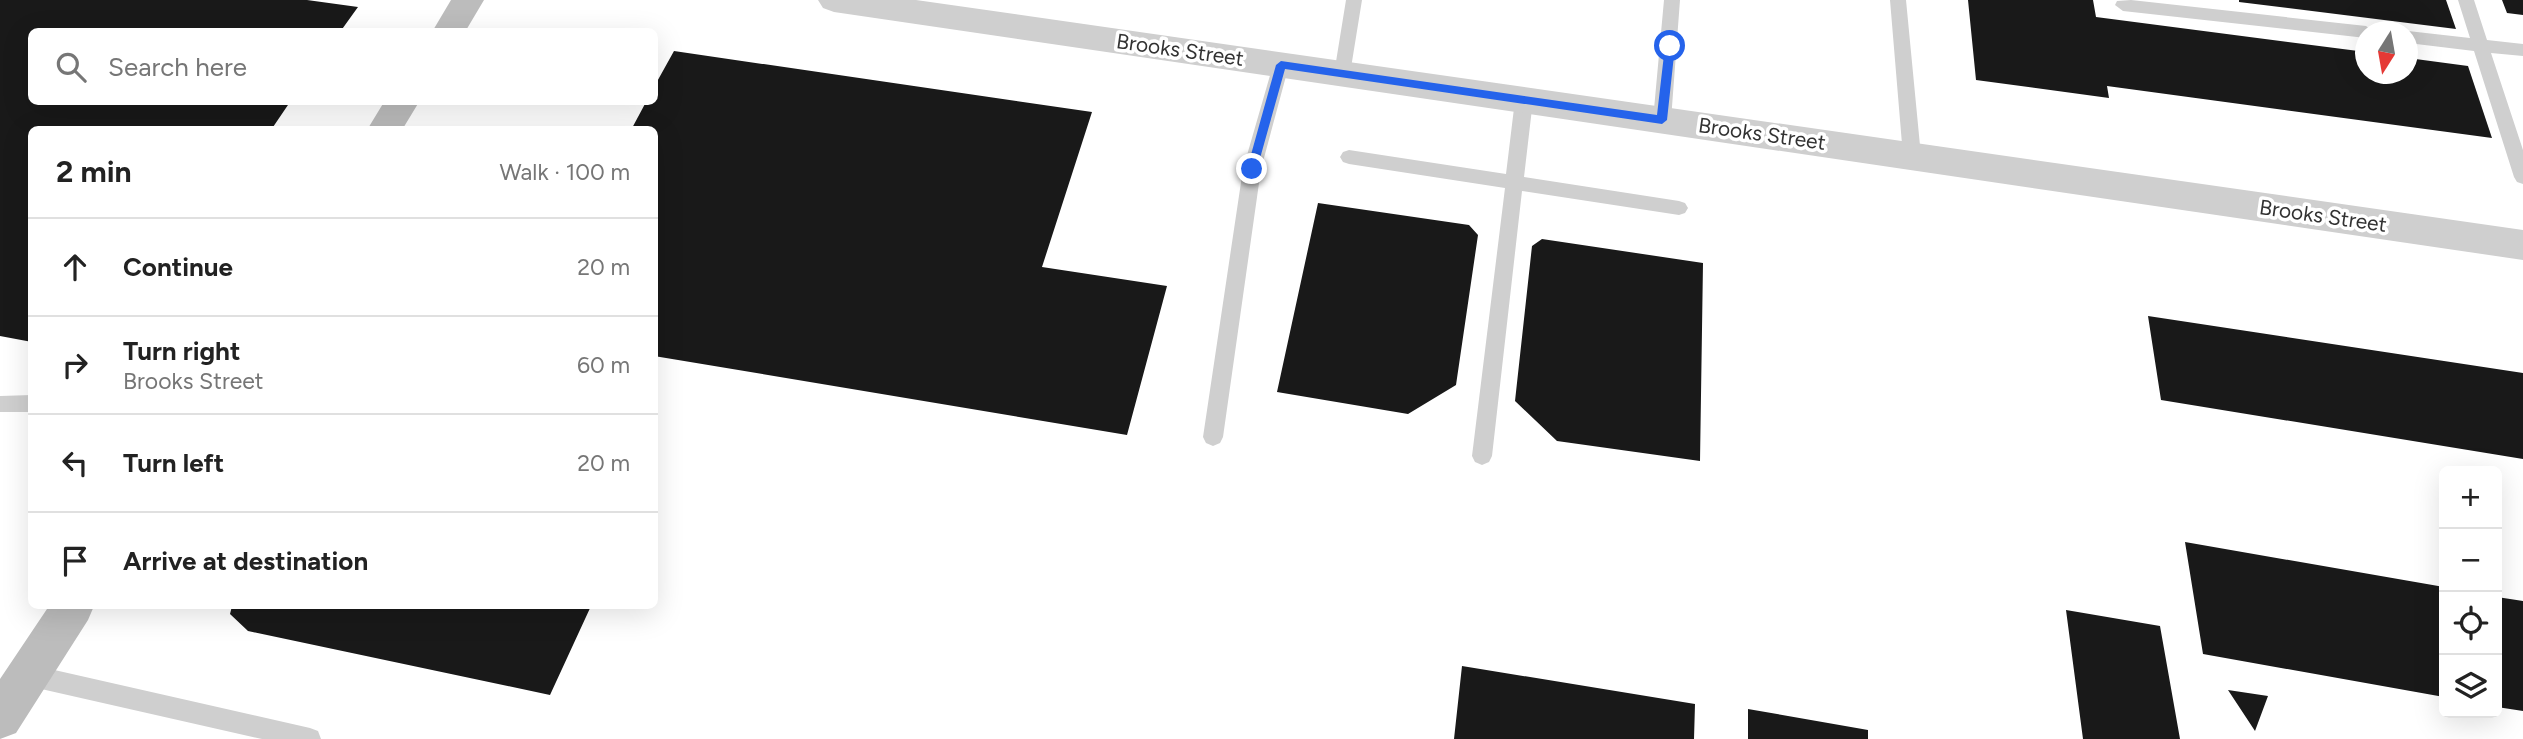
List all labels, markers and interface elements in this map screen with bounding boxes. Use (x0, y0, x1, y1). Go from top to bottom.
north arrow (2355, 21, 2418, 84)
search box (28, 28, 658, 105)
street label: Brooks Street (1115, 28, 1245, 71)
route start (1654, 30, 1685, 61)
icon: search (52, 48, 90, 86)
text: Search here (108, 51, 247, 83)
street label: Brooks Street (1697, 112, 1827, 155)
text: 2 min (56, 153, 132, 190)
route end (1236, 153, 1267, 184)
text: Walk · 100 m (499, 158, 630, 186)
street label: Brooks Street (2258, 194, 2388, 237)
icon: ahead (56, 248, 94, 286)
text: Continue (123, 251, 233, 283)
text: 20 m (577, 253, 630, 281)
text: Turn right (123, 335, 240, 367)
icon: right (56, 346, 94, 384)
text: 60 m (577, 351, 630, 379)
text: Brooks Street (123, 367, 263, 395)
icon: left (56, 444, 94, 482)
text: Turn left (123, 447, 224, 479)
text: 20 m (577, 449, 630, 477)
map controls (2439, 466, 2502, 718)
button: + (2439, 466, 2502, 529)
button: − (2439, 529, 2502, 592)
icon: arrive (56, 542, 94, 580)
text: Arrive at destination (123, 545, 368, 577)
button: locate (2439, 592, 2502, 655)
button: layers (2439, 655, 2502, 718)

